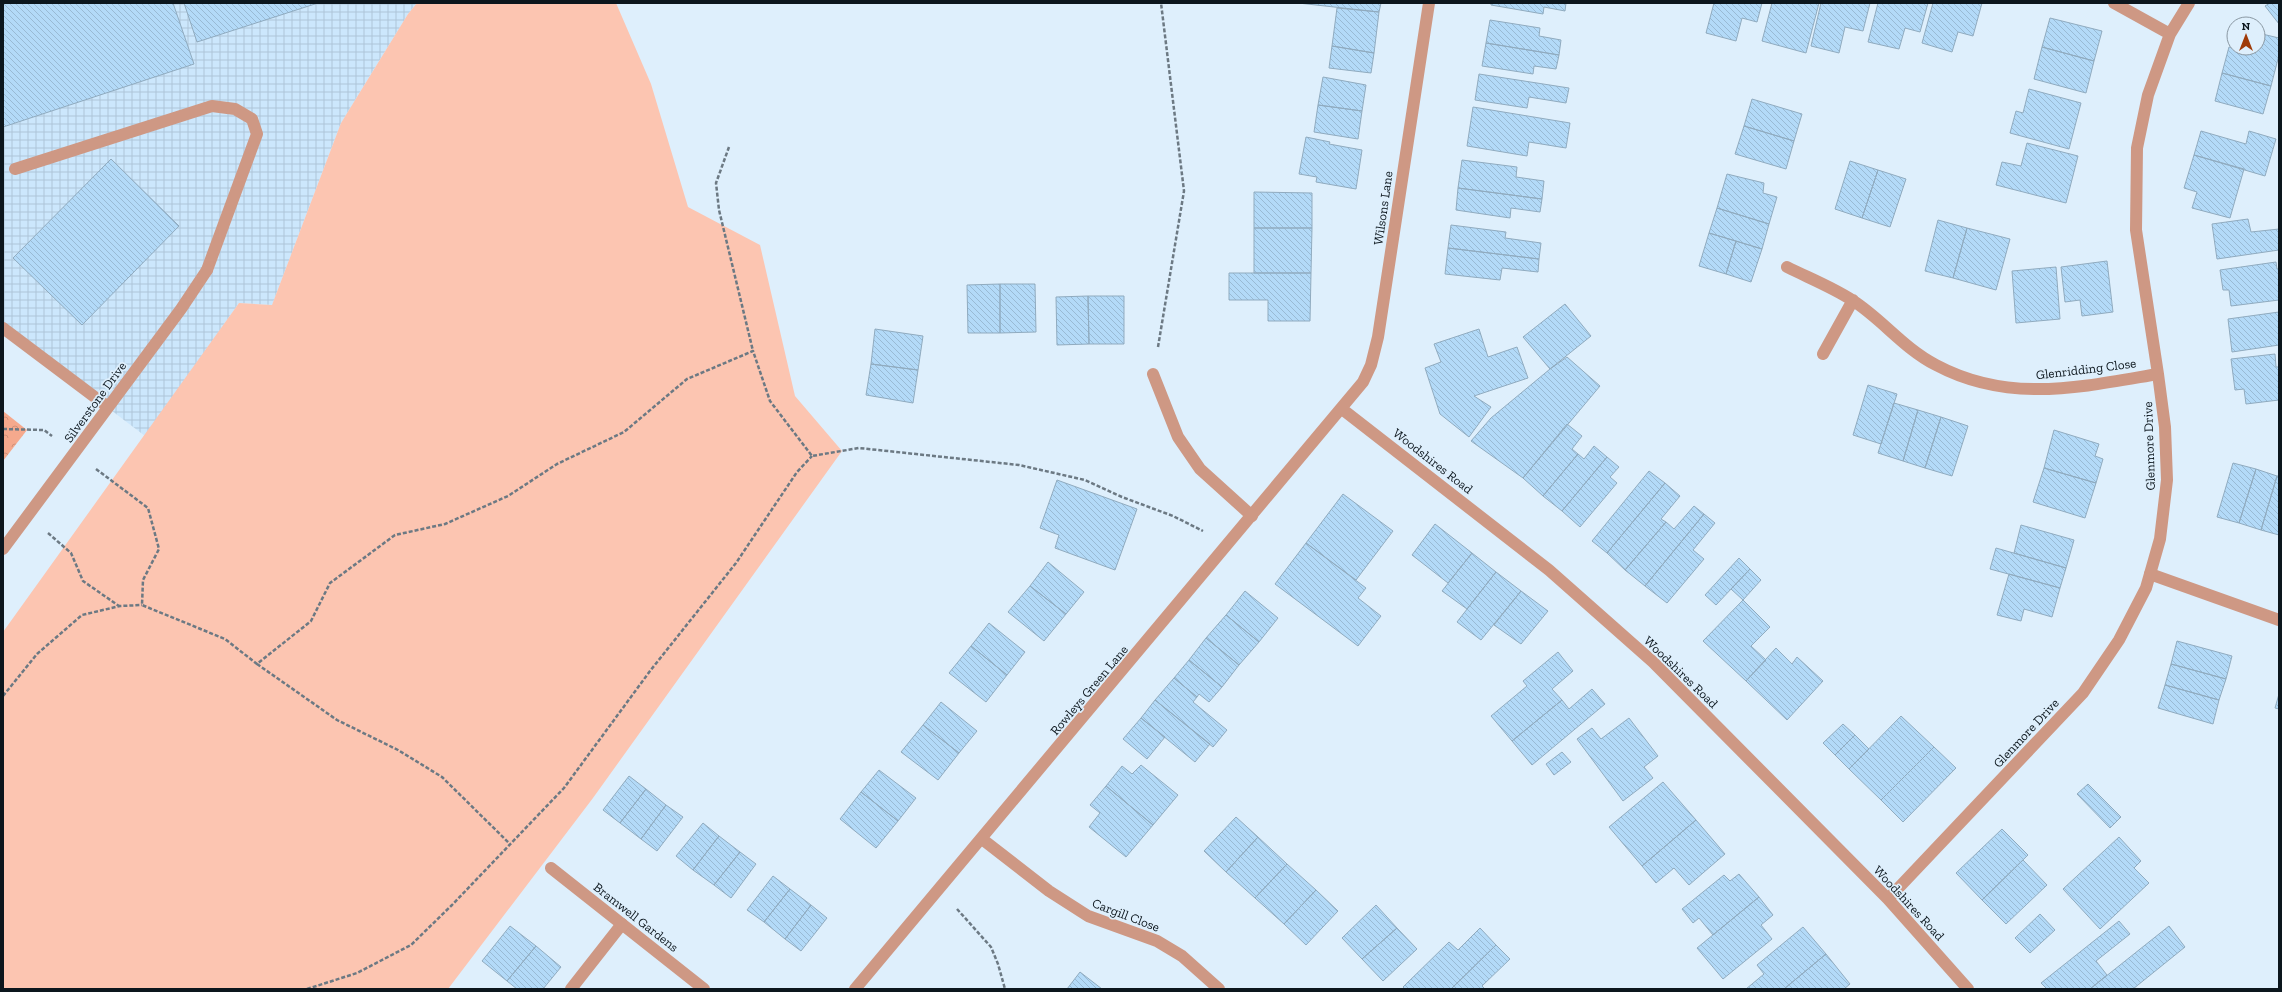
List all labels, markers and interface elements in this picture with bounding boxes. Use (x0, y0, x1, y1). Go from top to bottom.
north arrow (2226, 16, 2266, 56)
text: N (2242, 20, 2251, 33)
street label: Wilsons Lane (1370, 170, 1396, 246)
street label: Glenridding Close (2035, 355, 2137, 383)
street label: Silverstone Drive (61, 359, 129, 445)
street label: Glenmore Drive (2140, 401, 2158, 491)
street label: Woodshires Road (1390, 425, 1476, 497)
street label: Woodshires Road (1641, 633, 1721, 711)
street label: Rowleys Green Lane (1047, 642, 1131, 738)
street label: Glenmore Drive (1990, 695, 2062, 771)
street label: Woodshires Road (1871, 862, 1947, 944)
street label: Bramwell Gardens (591, 879, 682, 955)
street label: Cargill Close (1090, 895, 1162, 935)

